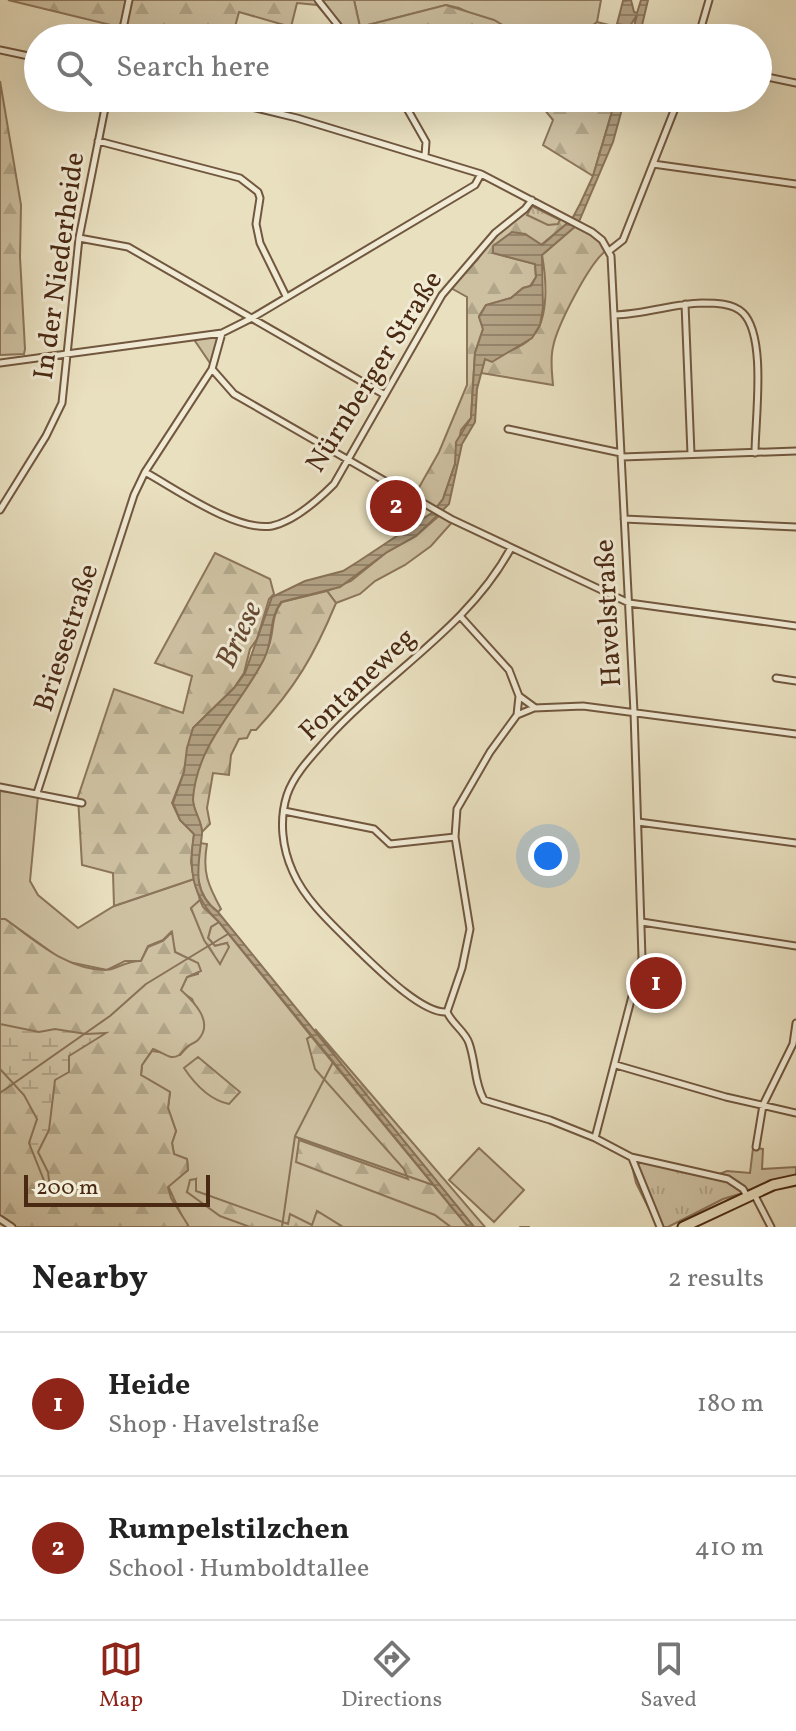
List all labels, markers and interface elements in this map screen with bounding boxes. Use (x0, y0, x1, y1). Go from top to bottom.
search box (24, 24, 772, 112)
icon: search (52, 46, 96, 90)
text: Search here (116, 47, 270, 89)
street label: In der Niederheide (25, 150, 95, 382)
street label: Nürnberger Straße (297, 264, 453, 480)
pin: 2 (370, 476, 422, 536)
street label: Havelstraße (586, 538, 632, 688)
street label: Briesestraße (25, 559, 109, 717)
water label: Briese (206, 595, 274, 675)
street label: Fontaneweg (291, 619, 425, 751)
your location (528, 836, 568, 876)
pin: 1 (630, 953, 682, 1013)
scale bar (24, 1171, 210, 1207)
text: 200 m (36, 1173, 98, 1204)
text: Nearby (32, 1256, 148, 1303)
text: 2 results (668, 1261, 764, 1297)
text: Heide (108, 1365, 190, 1407)
text: 1 (53, 1386, 63, 1422)
text: 180 m (697, 1386, 764, 1422)
text: Shop · Havelstraße (108, 1407, 319, 1443)
text: Rumpelstilzchen (108, 1509, 350, 1551)
text: 2 (51, 1530, 65, 1566)
text: 410 m (695, 1530, 764, 1566)
text: School · Humboldtallee (108, 1551, 369, 1587)
tab: Map (99, 1637, 143, 1716)
tab: Directions (341, 1637, 442, 1716)
tab: Saved (640, 1637, 697, 1716)

